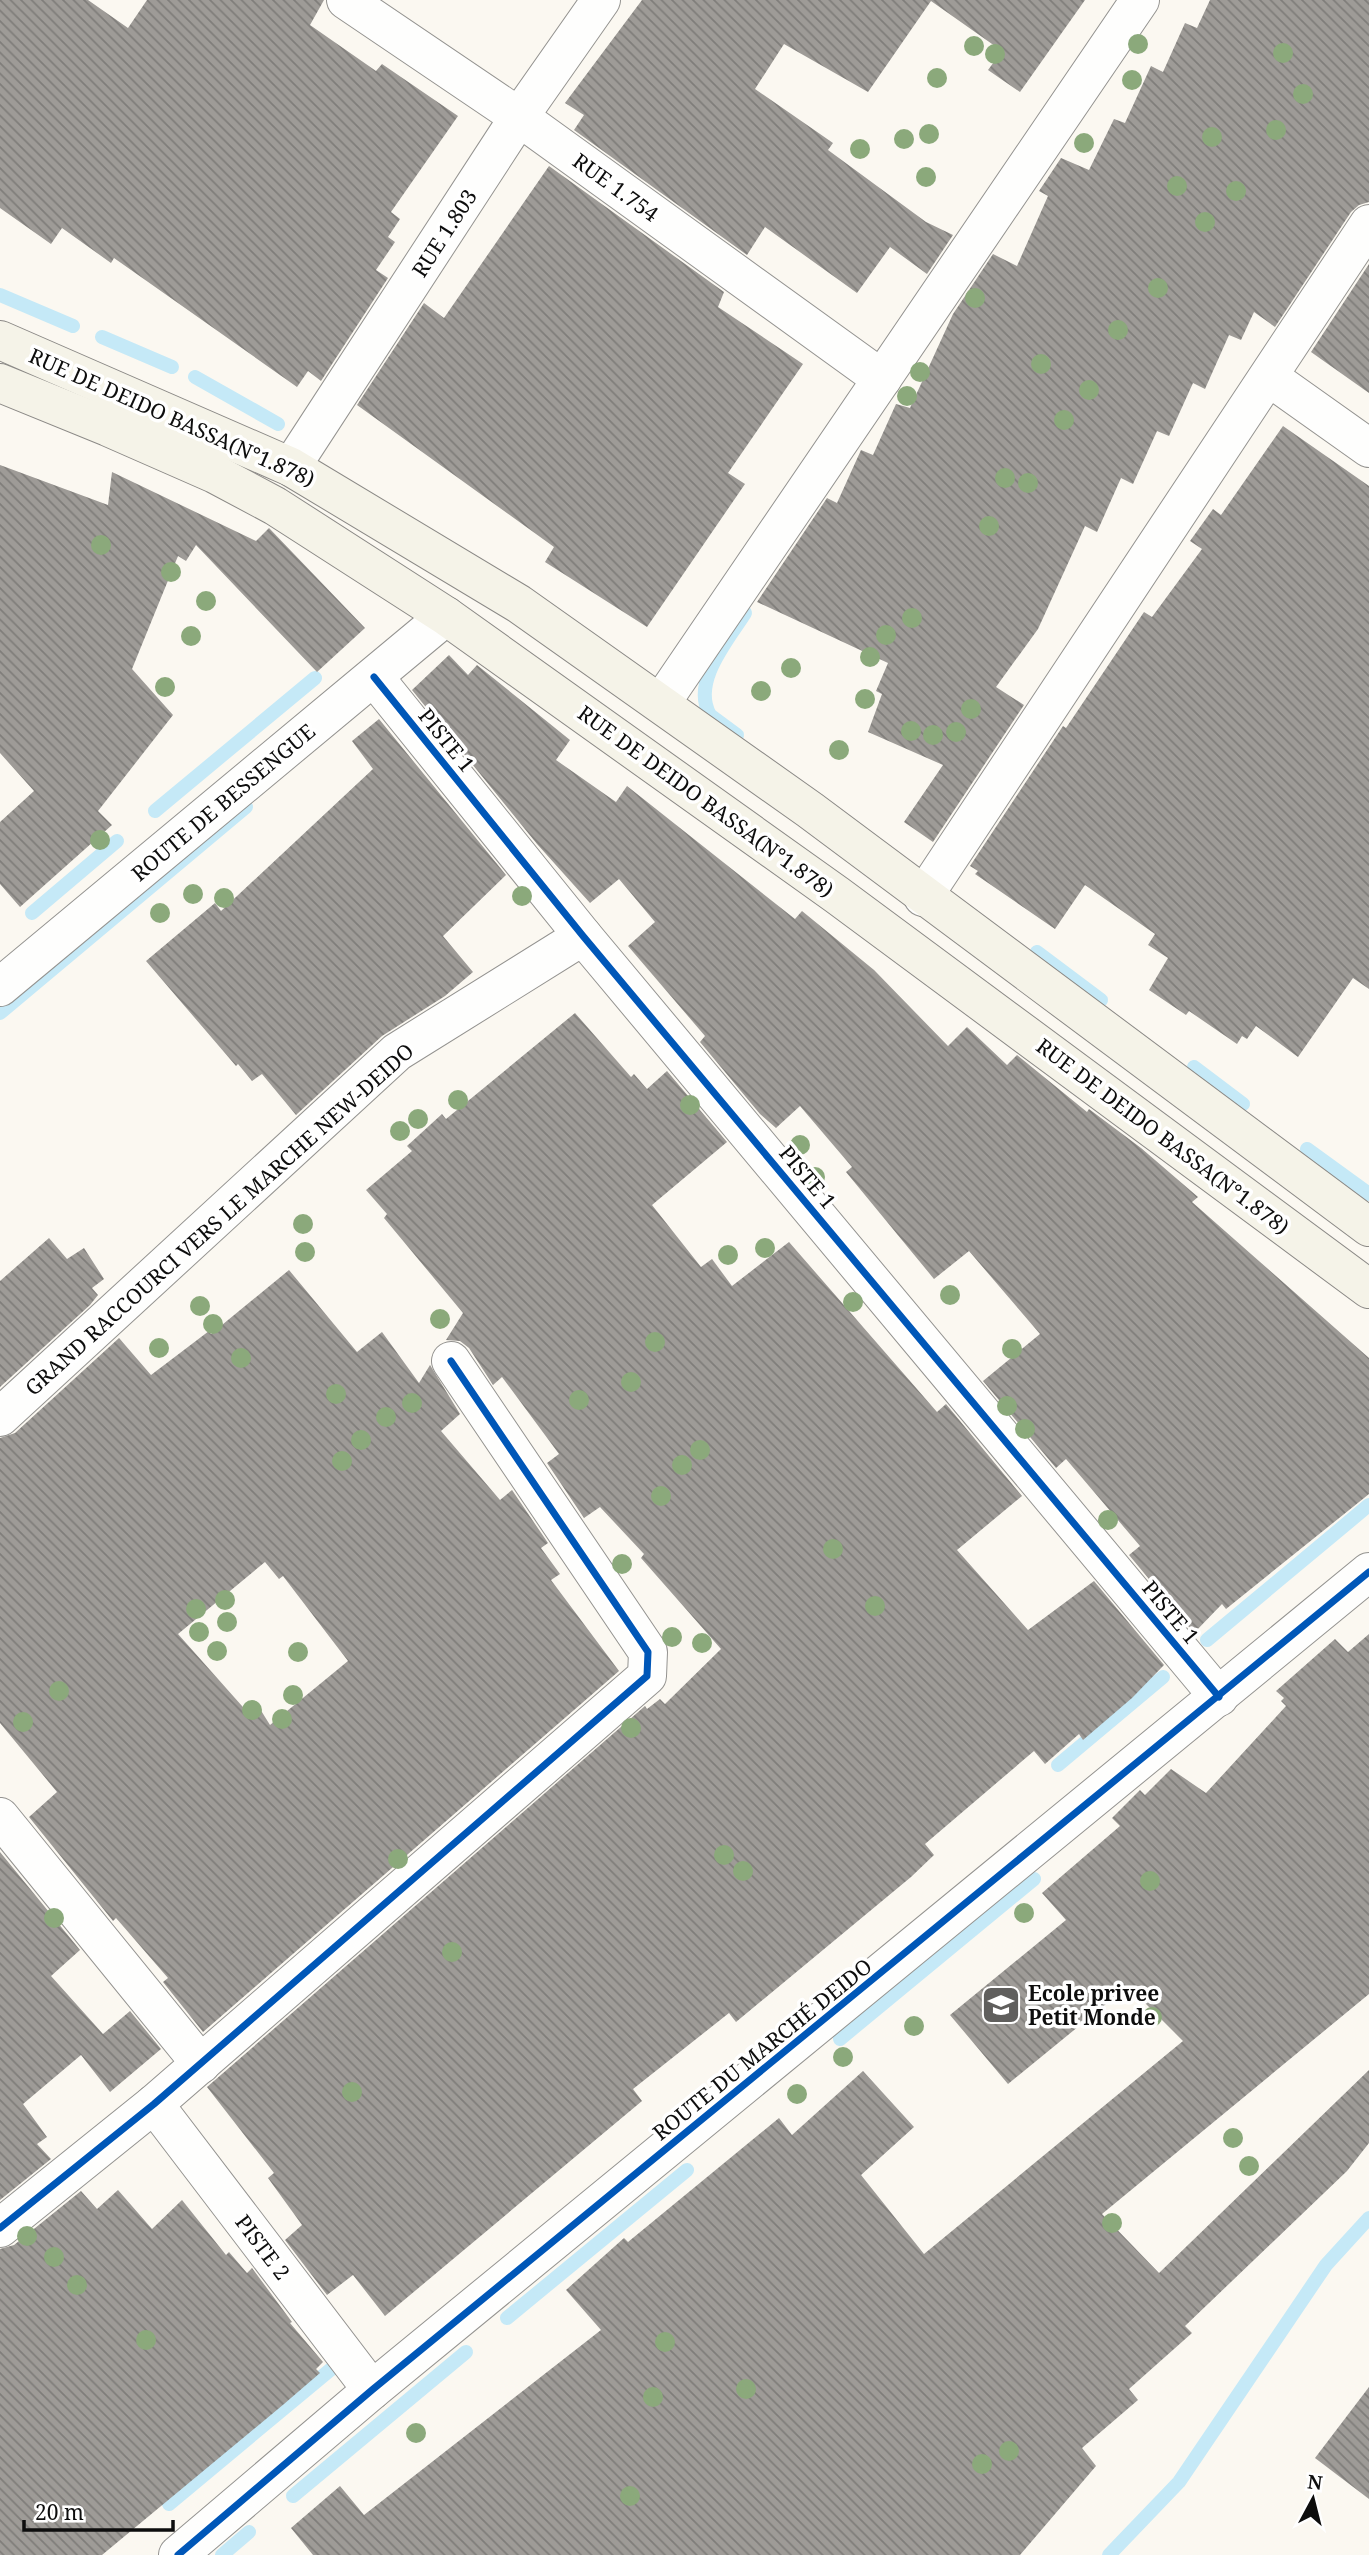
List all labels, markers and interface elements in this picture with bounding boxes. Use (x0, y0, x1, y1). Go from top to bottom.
street label: RUE 1.754 (568, 146, 665, 228)
street label: RUE 1.803 (405, 184, 483, 282)
street label: RUE DE DEIDO BASSA(N°1.878) (25, 341, 319, 493)
street label: RUE DE DEIDO BASSA(N°1.878) (572, 699, 840, 903)
street label: PISTE 1 (413, 702, 481, 778)
street label: ROUTE DE BESSENGUE (125, 717, 321, 887)
street label: RUE DE DEIDO BASSA(N°1.878) (1031, 1032, 1295, 1240)
street label: GRAND RACCOURCI VERS LE MARCHE NEW-DEIDO (19, 1037, 419, 1401)
street label: PISTE 1 (773, 1139, 843, 1215)
street label: PISTE 1 (1136, 1574, 1206, 1650)
street label: ROUTE DU MARCHÉ DEIDO (647, 1952, 877, 2146)
place label: Ecole privee Petit Monde (1028, 1979, 1159, 2031)
school or university icon: Ecole privee Petit Monde (980, 1984, 1022, 2026)
street label: PISTE 2 (229, 2209, 297, 2285)
north arrow (1278, 2464, 1348, 2534)
text: N (1306, 2468, 1324, 2496)
scale bar (24, 2488, 173, 2532)
text: 20 m (35, 2498, 84, 2526)

